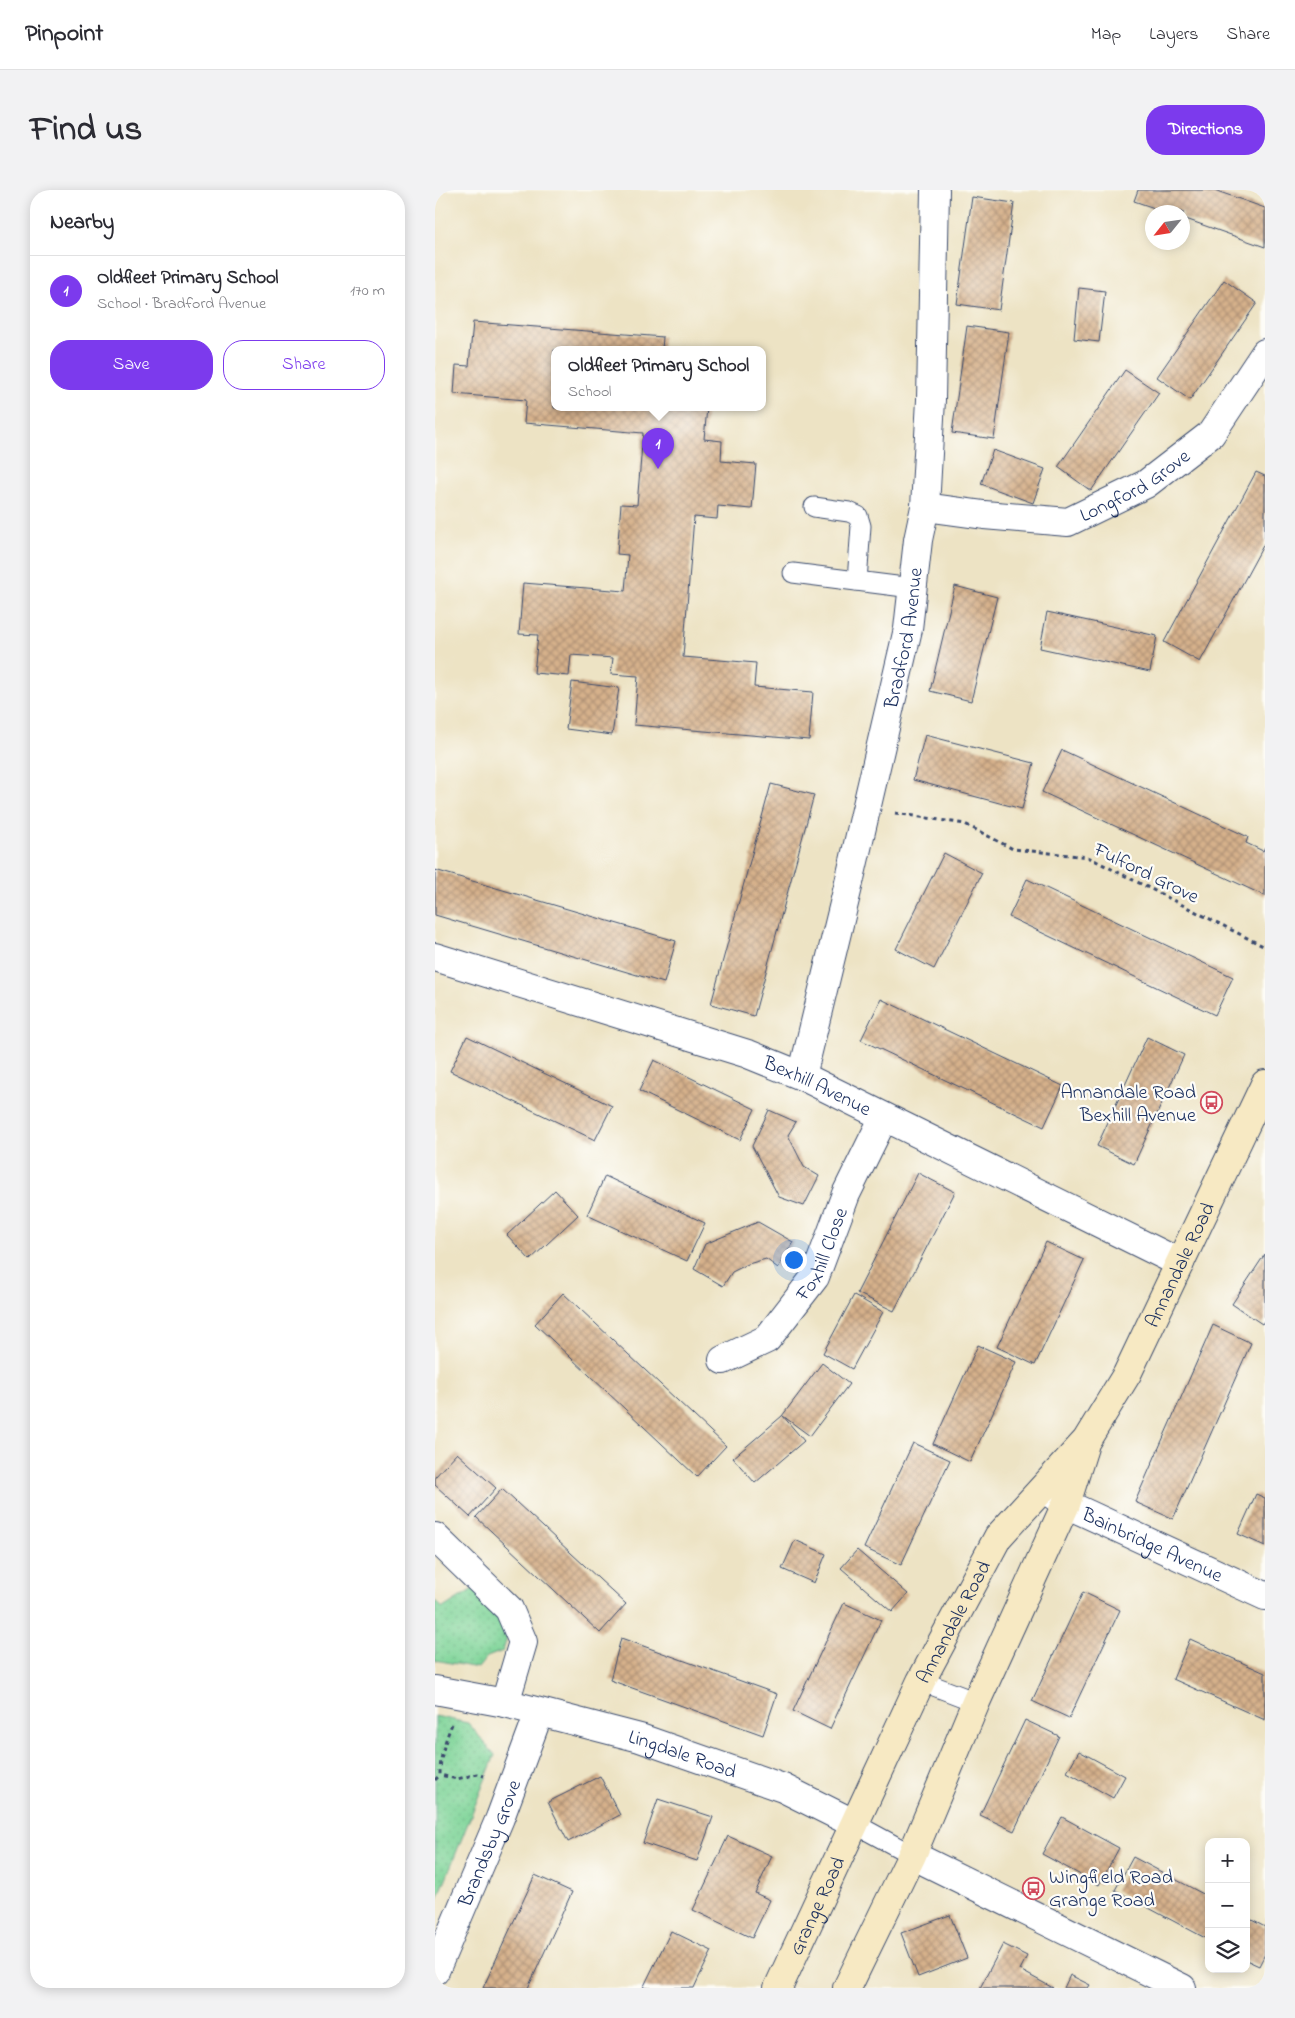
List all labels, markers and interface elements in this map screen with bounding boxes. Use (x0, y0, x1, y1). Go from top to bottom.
text: Pinpoint (25, 17, 103, 52)
text: Map (1091, 22, 1121, 48)
text: Layers (1149, 22, 1199, 48)
text: Share (1227, 22, 1270, 48)
text: Find us (30, 105, 142, 156)
button: Directions (1146, 105, 1265, 155)
north arrow (1145, 205, 1190, 250)
text: Nearby (50, 208, 114, 238)
text: Oldfleet Primary School (97, 265, 279, 292)
text: 1 (63, 279, 69, 303)
text: 170 m (350, 279, 385, 303)
text: School · Bradford Avenue (97, 292, 266, 316)
button: Save (50, 340, 213, 390)
button: Share (223, 340, 385, 390)
popup (551, 346, 766, 411)
text: Oldfleet Primary School (568, 353, 749, 380)
text: School (568, 380, 612, 404)
pin: 1 (642, 428, 674, 469)
street label: Longford Grove (1075, 443, 1197, 531)
street label: Bradford Avenue (878, 566, 932, 712)
street label: Fulford Grove (1088, 836, 1203, 912)
street label: Bexhill Avenue (758, 1049, 876, 1125)
place label: Annandale Road Bexhill Avenue (1060, 1079, 1196, 1131)
bus stop icon: Annandale Road Bexhill Avenue (1200, 1091, 1224, 1115)
street label: Annandale Road (1139, 1198, 1224, 1333)
street label: Foxhill Close (789, 1204, 857, 1309)
your location (781, 1247, 807, 1273)
street label: Bainbridge Avenue (1076, 1501, 1227, 1591)
street label: Annandale Road (910, 1556, 1000, 1689)
street label: Lingdale Road (625, 1724, 740, 1788)
street label: Brandsby Grove (452, 1776, 530, 1913)
map controls (1205, 1838, 1250, 1973)
button: + (1205, 1838, 1250, 1883)
street label: Grange Road (783, 1852, 854, 1961)
place label: Wingfield Road Grange Road (1049, 1864, 1173, 1917)
bus stop icon: Wingfield Road Grange Road (1021, 1876, 1045, 1900)
button: − (1205, 1883, 1250, 1928)
button: layers (1205, 1928, 1250, 1973)

